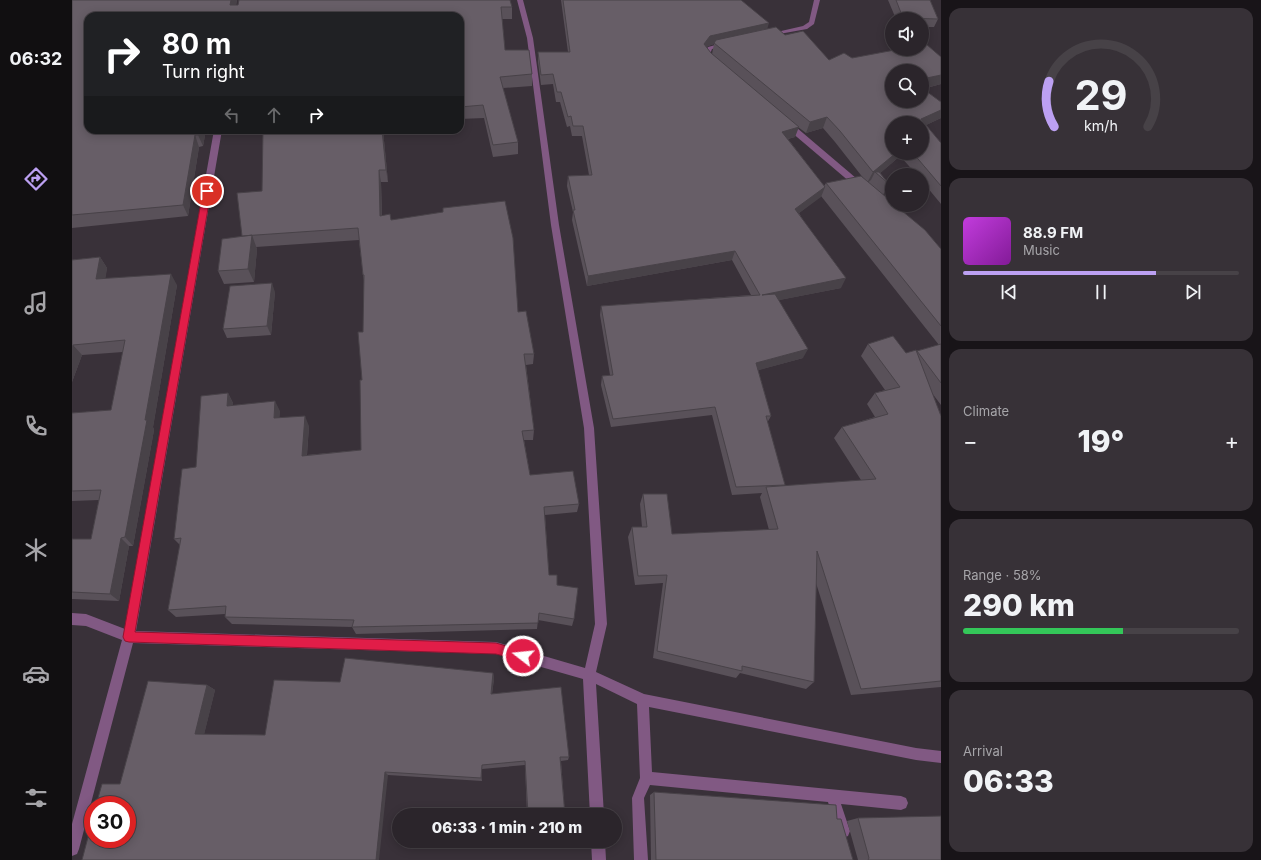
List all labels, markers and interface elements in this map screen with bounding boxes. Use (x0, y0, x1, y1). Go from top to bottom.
map controls (885, 12, 929, 212)
button: sound (885, 12, 929, 56)
text: 80 m (162, 27, 231, 61)
icon: right (96, 28, 148, 80)
text: 06:32 (10, 48, 62, 69)
text: Turn right (162, 61, 245, 82)
button: search (885, 64, 929, 108)
text: 29 (1074, 70, 1128, 120)
icon: left (221, 104, 243, 126)
icon: ahead (263, 104, 285, 126)
icon: right (305, 104, 327, 126)
button: + (885, 116, 929, 160)
text: km/h (1084, 117, 1118, 134)
icon: directions (22, 165, 50, 193)
button: − (885, 168, 929, 212)
pin (190, 174, 224, 208)
icon: arrive (196, 180, 218, 202)
text: 88.9 FM (1023, 223, 1083, 242)
text: Music (1023, 242, 1060, 258)
icon: previous (998, 281, 1020, 303)
icon: pause (1090, 281, 1112, 303)
icon: next (1182, 281, 1204, 303)
icon: music (22, 289, 50, 317)
text: Climate (963, 403, 1009, 419)
icon: phone (22, 412, 50, 440)
text: 19° (1078, 423, 1124, 459)
text: − (963, 428, 978, 454)
text: + (1224, 428, 1239, 454)
icon: climate (22, 536, 50, 564)
text: Range · 58% (963, 567, 1042, 583)
text: 290 km (963, 587, 1075, 623)
position arrow (502, 635, 544, 677)
icon: car (22, 660, 50, 688)
text: Arrival (963, 743, 1003, 759)
text: 06:33 (963, 763, 1054, 799)
icon: filters (22, 784, 50, 812)
speed limit sign: 30 (84, 796, 136, 848)
text: 06:33 · 1 min · 210 m (432, 818, 582, 837)

